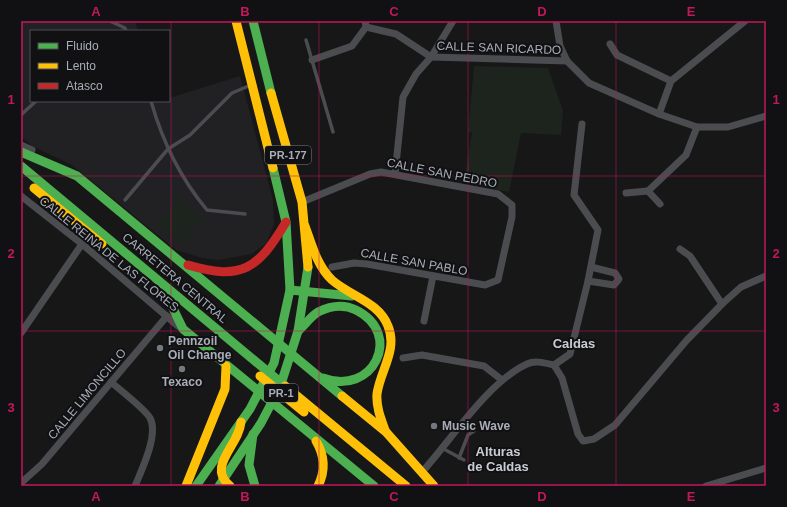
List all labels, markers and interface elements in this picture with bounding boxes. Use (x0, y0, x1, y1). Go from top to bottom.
text: A (91, 4, 101, 19)
text: B (240, 4, 250, 19)
text: C (389, 4, 399, 19)
text: D (537, 4, 547, 19)
text: E (687, 4, 696, 19)
legend (30, 30, 170, 102)
text: Fluido (66, 39, 99, 53)
street label: CALLE SAN RICARDO (436, 39, 562, 57)
text: Lento (66, 59, 96, 73)
text: Atasco (66, 79, 103, 93)
text: 1 (7, 92, 15, 107)
text: 1 (772, 92, 780, 107)
road number: PR-177 (265, 146, 311, 164)
street label: CALLE SAN PEDRO (386, 155, 498, 191)
street label: CALLE REINA DE LAS FLORES (37, 194, 181, 314)
street label: CARRETERA CENTRAL (120, 230, 231, 326)
text: 2 (7, 246, 15, 261)
street label: CALLE SAN PABLO (359, 246, 469, 278)
text: 2 (772, 246, 780, 261)
place label: Pennzoil Oil Change (168, 334, 232, 362)
district label: Caldas (553, 336, 595, 351)
marker: Pennzoil Oil Change (155, 343, 165, 353)
street label: CALLE LIMONCILLO (45, 346, 129, 442)
marker: Texaco (177, 364, 187, 374)
place label: Texaco (162, 375, 202, 389)
road number: PR-1 (264, 384, 298, 402)
text: 3 (7, 400, 15, 415)
text: 3 (772, 400, 780, 415)
place label: Music Wave (442, 419, 511, 433)
marker: Music Wave (429, 421, 439, 431)
district label: Alturas de Caldas (467, 444, 529, 474)
text: A (91, 489, 101, 504)
text: B (240, 489, 250, 504)
text: C (389, 489, 399, 504)
text: D (537, 489, 547, 504)
text: E (687, 489, 696, 504)

